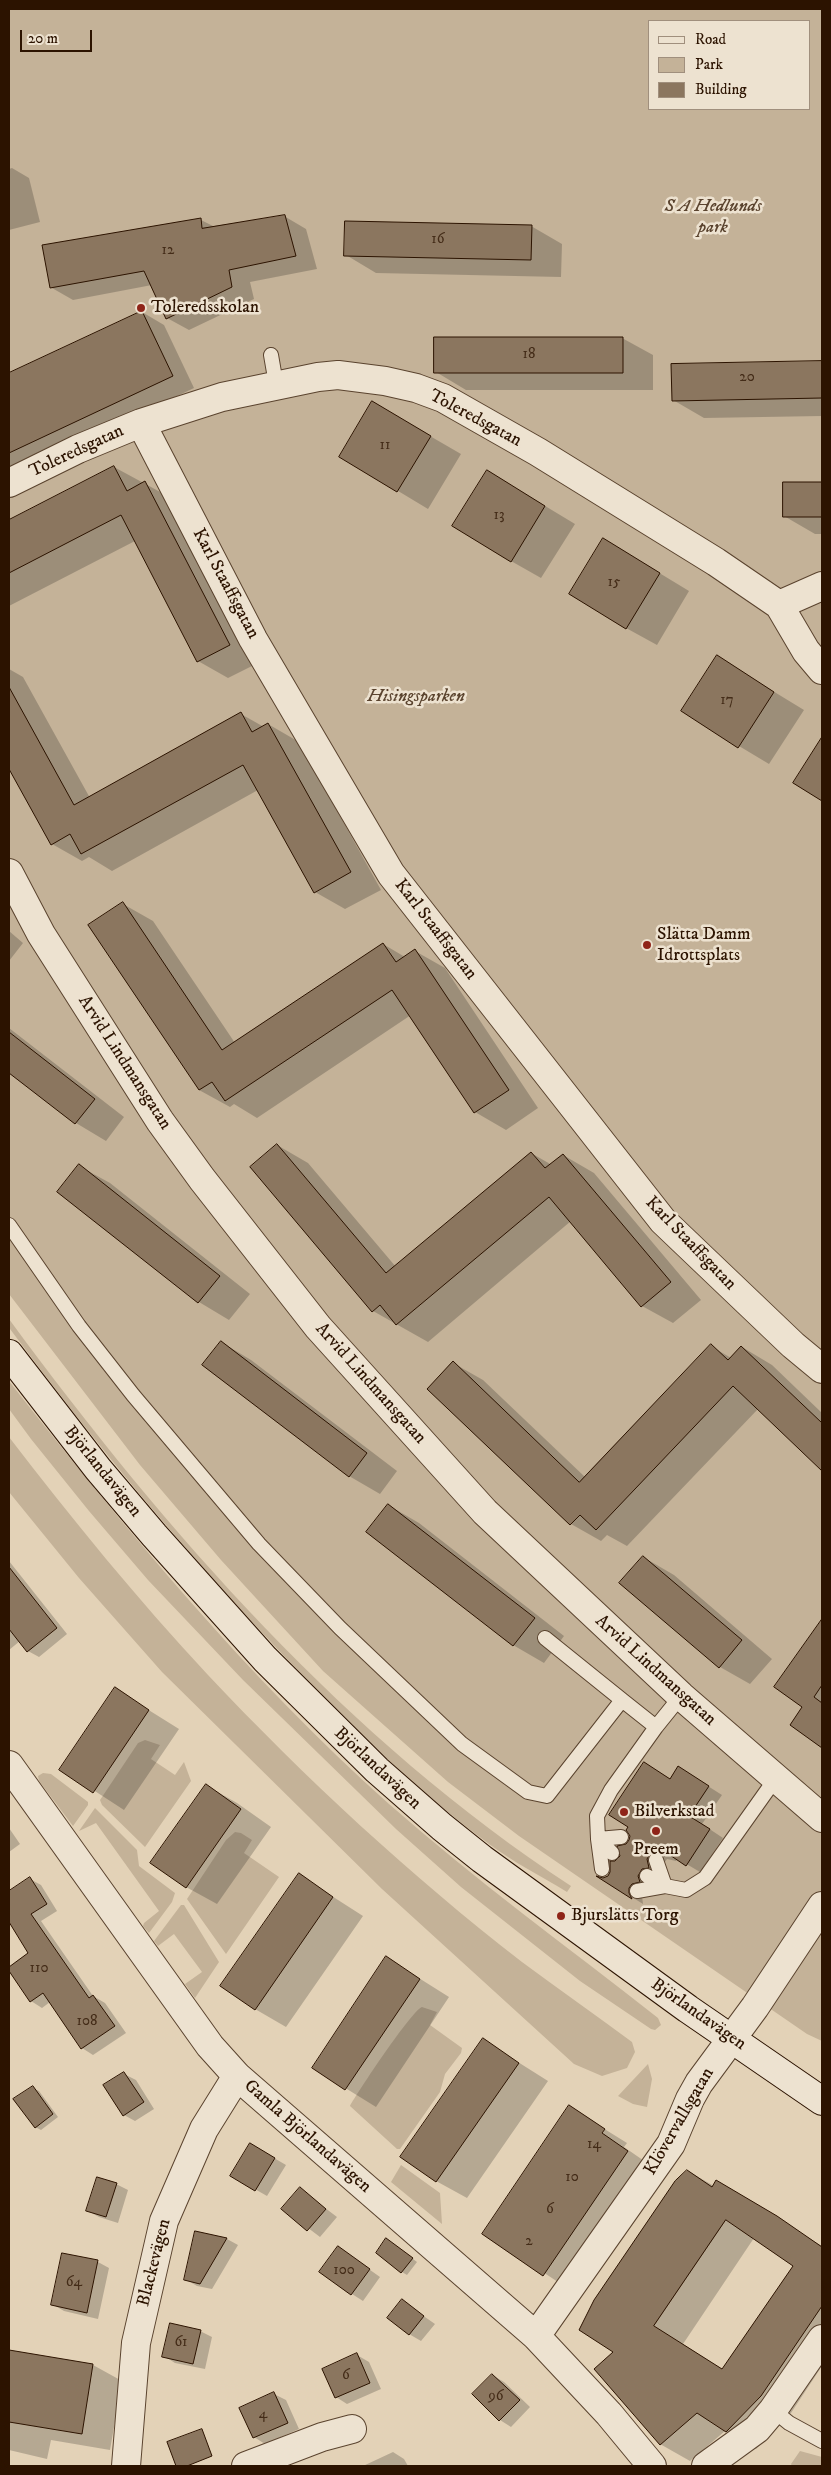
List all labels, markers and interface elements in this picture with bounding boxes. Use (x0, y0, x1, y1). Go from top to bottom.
scale bar (22, 20, 95, 52)
legend (648, 20, 811, 110)
text: 20 m (28, 29, 58, 48)
text: Road (695, 30, 726, 49)
text: Park (695, 55, 723, 74)
text: Building (695, 80, 747, 99)
park label: S A Hedlunds park (664, 196, 762, 238)
house number: 16 (431, 231, 445, 249)
house number: 12 (162, 242, 174, 260)
place label: Toleredsskolan (151, 297, 259, 319)
marker: Toleredsskolan (135, 302, 147, 314)
house number: 18 (522, 346, 536, 364)
house number: 20 (739, 369, 755, 387)
street label: Toleredsgatan (425, 386, 525, 452)
street label: Toleredsgatan (26, 421, 128, 483)
house number: 11 (379, 437, 391, 455)
house number: 13 (493, 507, 505, 525)
street label: Karl Staaffsgatan (187, 525, 263, 643)
house number: 15 (608, 574, 620, 592)
park label: Hisingsparken (367, 686, 465, 708)
house number: 17 (720, 692, 734, 710)
street label: Karl Staaffsgatan (389, 875, 481, 985)
place label: Slätta Damm Idrottsplats (657, 924, 751, 966)
marker: Slätta Damm Idrottsplats (641, 939, 653, 951)
street label: Arvid Lindmansgatan (73, 992, 175, 1134)
street label: Karl Staaffsgatan (640, 1193, 740, 1295)
street label: Arvid Lindmansgatan (310, 1319, 430, 1449)
street label: Björlandavägen (59, 1422, 145, 1522)
street label: Arvid Lindmansgatan (590, 1611, 720, 1731)
street label: Björlandavägen (329, 1723, 425, 1815)
place label: Bilverkstad (634, 1801, 714, 1823)
marker: Bilverkstad (618, 1806, 630, 1818)
marker: Preem (650, 1825, 662, 1837)
place label: Preem (633, 1839, 679, 1861)
place label: Bjurslätts Torg (571, 1905, 678, 1927)
marker: Bjurslätts Torg (555, 1910, 567, 1922)
house number: 110 (29, 1960, 49, 1978)
street label: Björlandavägen (646, 1974, 750, 2056)
house number: 108 (76, 2013, 98, 2031)
street label: Klövervallsgatan (640, 2064, 720, 2180)
street label: Gamla Björlandavägen (239, 2076, 375, 2198)
house number: 14 (587, 2136, 601, 2154)
house number: 10 (565, 2169, 579, 2187)
house number: 6 (546, 2201, 554, 2219)
street label: Blackevägen (134, 2217, 176, 2309)
house number: 2 (525, 2233, 533, 2251)
house number: 100 (333, 2262, 355, 2280)
house number: 64 (66, 2274, 82, 2292)
house number: 61 (174, 2334, 188, 2352)
house number: 6 (342, 2367, 350, 2385)
house number: 96 (488, 2388, 504, 2406)
house number: 4 (259, 2406, 267, 2424)

